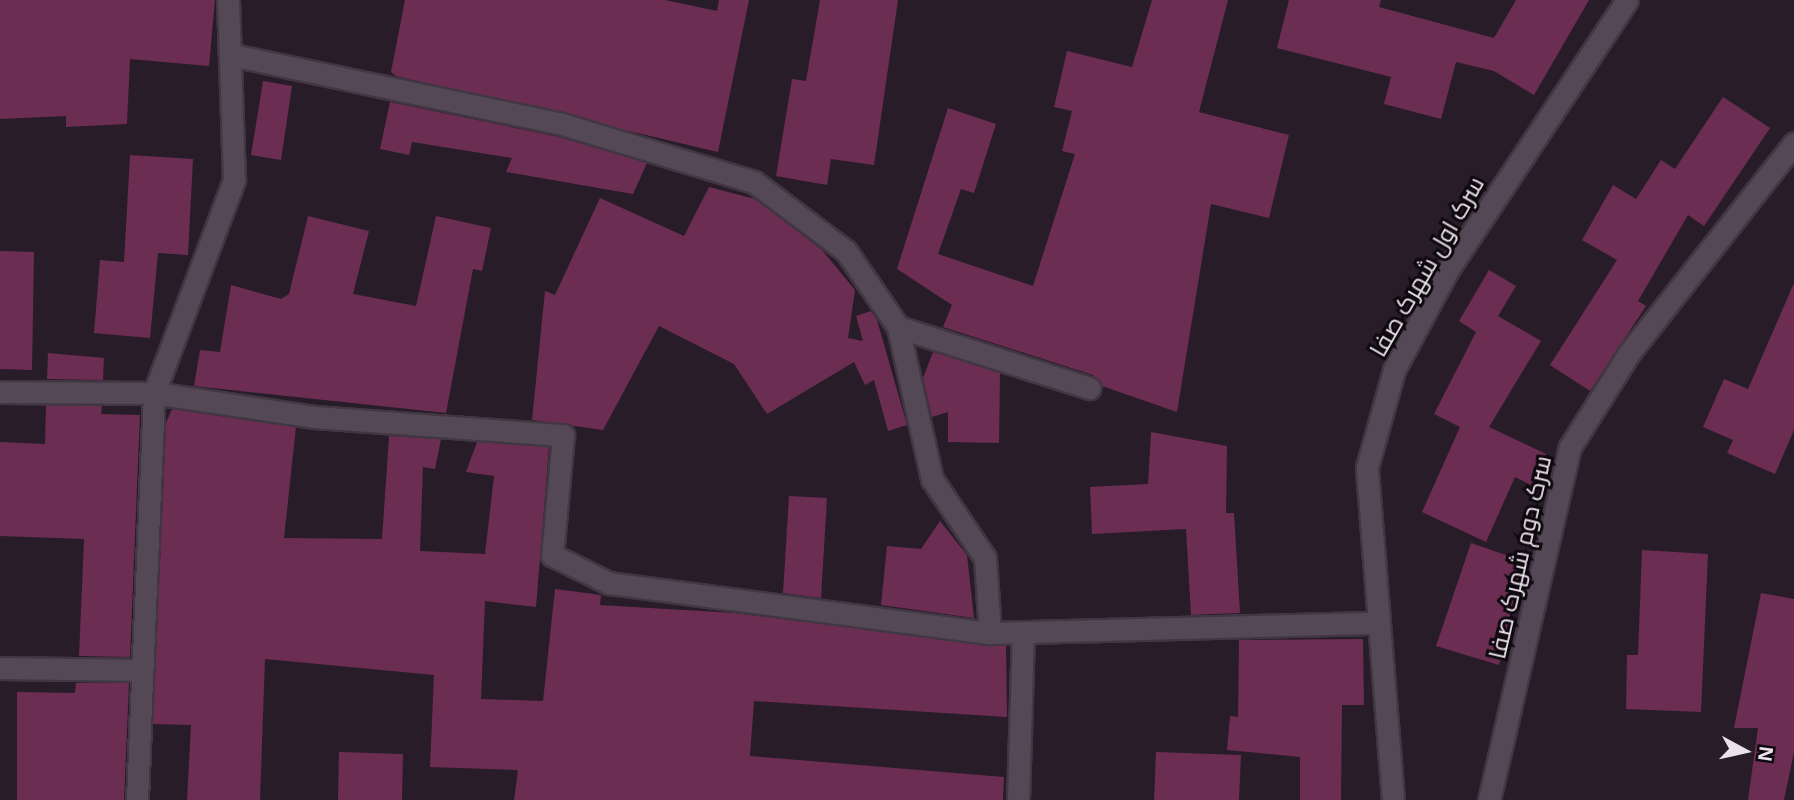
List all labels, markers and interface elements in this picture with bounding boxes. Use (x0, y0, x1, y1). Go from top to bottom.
street label: سرک اول شهرک صفا (1363, 171, 1489, 361)
street label: سرک دوم شهرک صفا (1482, 453, 1556, 661)
north arrow (1710, 716, 1780, 786)
text: N (1752, 744, 1780, 763)

